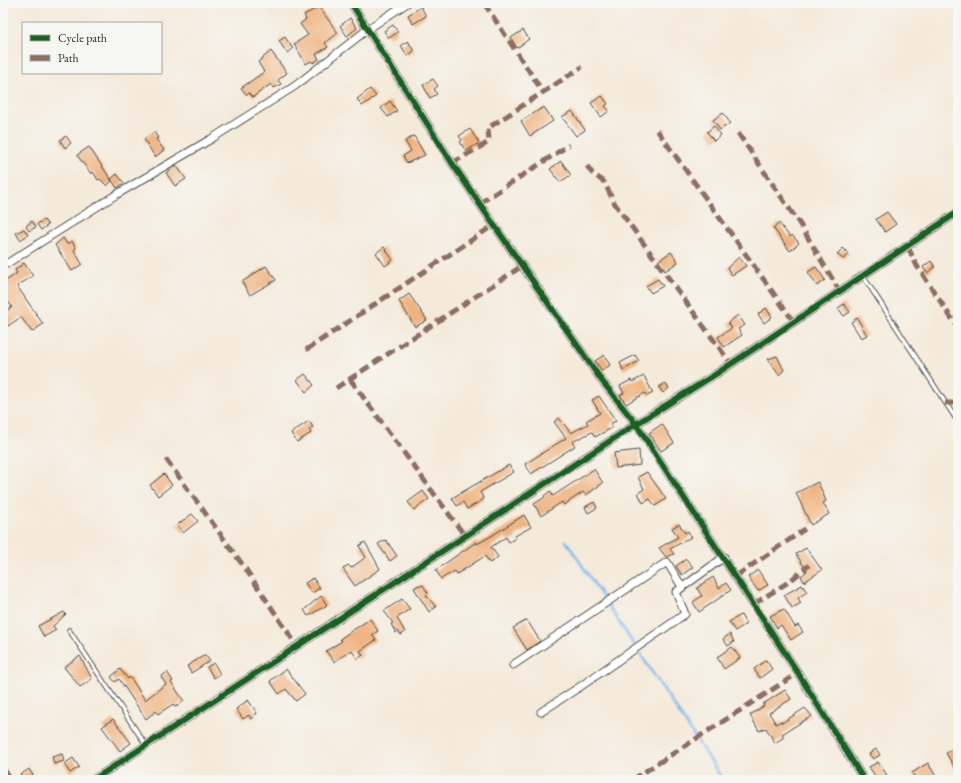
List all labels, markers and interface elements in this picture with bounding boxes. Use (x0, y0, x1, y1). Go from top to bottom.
legend (22, 22, 162, 74)
text: Cycle path (58, 30, 107, 46)
text: Path (58, 50, 79, 66)

